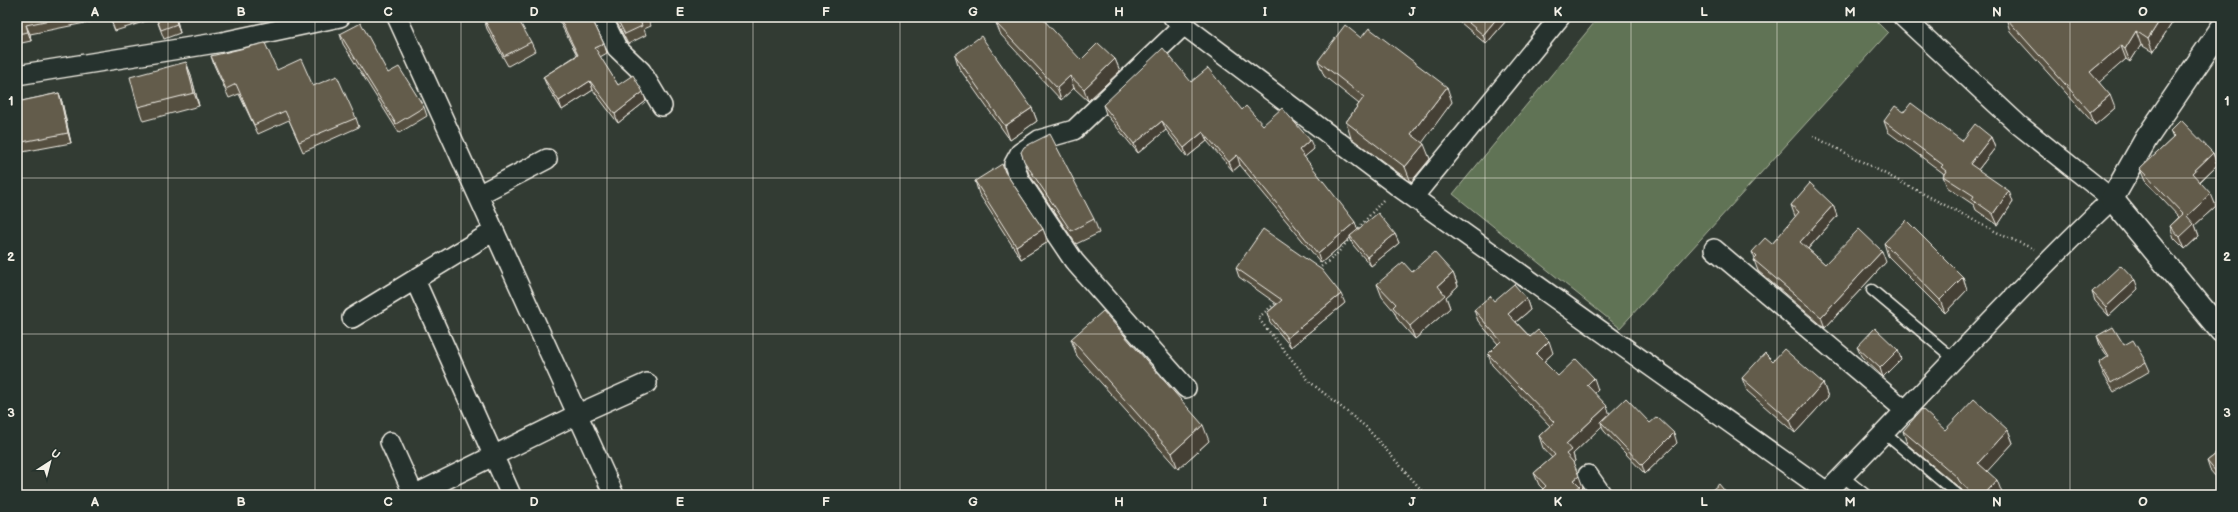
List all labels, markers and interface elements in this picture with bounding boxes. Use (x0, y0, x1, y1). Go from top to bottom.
text: A (90, 4, 99, 20)
text: B (236, 4, 246, 20)
text: C (383, 4, 393, 20)
text: D (529, 4, 539, 20)
text: E (676, 4, 685, 20)
text: F (822, 4, 830, 20)
text: G (968, 4, 978, 20)
text: H (1114, 4, 1124, 20)
text: I (1263, 4, 1267, 20)
text: J (1408, 4, 1416, 20)
text: K (1554, 4, 1563, 20)
text: L (1700, 4, 1708, 20)
text: M (1844, 4, 1856, 20)
text: N (1992, 4, 2002, 20)
text: O (2138, 4, 2148, 20)
text: 1 (8, 93, 14, 109)
text: 1 (2224, 93, 2230, 109)
text: 2 (7, 249, 15, 265)
text: 2 (2223, 249, 2231, 265)
text: 3 (7, 405, 15, 421)
text: 3 (2223, 405, 2231, 421)
north arrow (30, 442, 70, 482)
text: U (49, 447, 63, 462)
text: A (90, 494, 99, 510)
text: B (236, 494, 246, 510)
text: C (383, 494, 393, 510)
text: D (529, 494, 539, 510)
text: E (676, 494, 685, 510)
text: F (822, 494, 830, 510)
text: G (968, 494, 978, 510)
text: H (1114, 494, 1124, 510)
text: I (1263, 494, 1267, 510)
text: J (1408, 494, 1416, 510)
text: K (1554, 494, 1563, 510)
text: L (1700, 494, 1708, 510)
text: M (1844, 494, 1856, 510)
text: N (1992, 494, 2002, 510)
text: O (2138, 494, 2148, 510)

